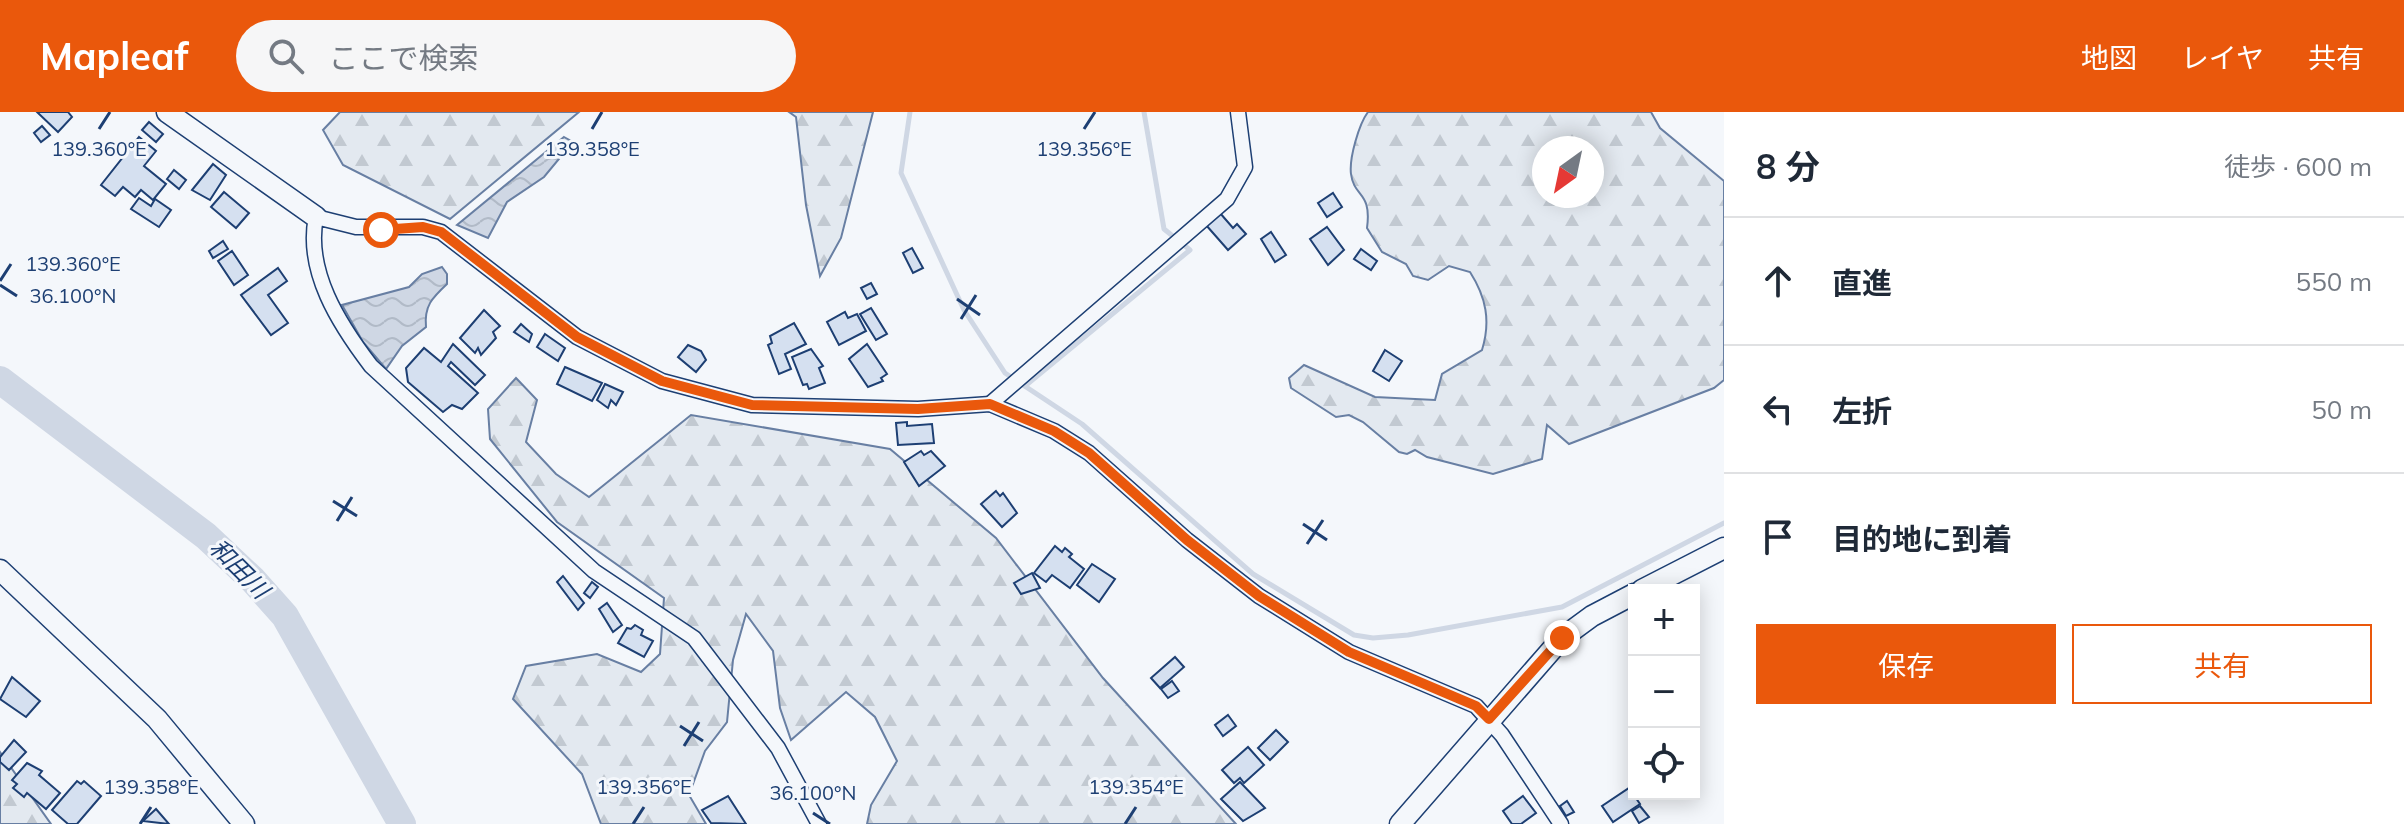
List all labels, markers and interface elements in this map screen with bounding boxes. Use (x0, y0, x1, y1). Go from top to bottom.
search box (236, 20, 796, 92)
text: Mapleaf (40, 32, 188, 80)
icon: search (264, 34, 308, 78)
text: ここで検索 (328, 39, 478, 77)
text: 地図 (2081, 40, 2137, 75)
text: レイヤ (2181, 40, 2264, 75)
text: 共有 (2308, 40, 2364, 75)
text: 139.360°E (51, 136, 147, 161)
text: 139.358°E (544, 136, 640, 161)
text: 139.356°E (1036, 136, 1132, 161)
north arrow (1532, 136, 1604, 208)
text: 8 分 (1756, 145, 1820, 188)
text: 徒歩 · 600 m (2224, 150, 2372, 183)
route start (363, 212, 399, 248)
text: 139.360°E (25, 251, 121, 276)
icon: ahead (1756, 259, 1800, 303)
text: 直進 (1832, 264, 1892, 302)
text: 550 m (2296, 265, 2372, 298)
text: 36.100°N (30, 283, 116, 308)
icon: left (1756, 387, 1800, 431)
text: 左折 (1832, 392, 1892, 430)
text: 50 m (2311, 393, 2372, 426)
icon: arrive (1756, 515, 1800, 559)
text: 目的地に到着 (1832, 520, 2012, 558)
water label: 和田川 (204, 532, 278, 606)
map controls (1628, 584, 1700, 800)
button: + (1628, 584, 1700, 656)
route end (1544, 620, 1580, 656)
button: 保存 (1756, 624, 2056, 704)
button: 共有 (2072, 624, 2372, 704)
button: − (1628, 656, 1700, 728)
button: locate (1628, 728, 1700, 800)
text: 139.358°E (103, 774, 199, 799)
text: 139.356°E (596, 774, 692, 799)
text: 139.354°E (1088, 774, 1184, 799)
text: 36.100°N (770, 780, 856, 805)

